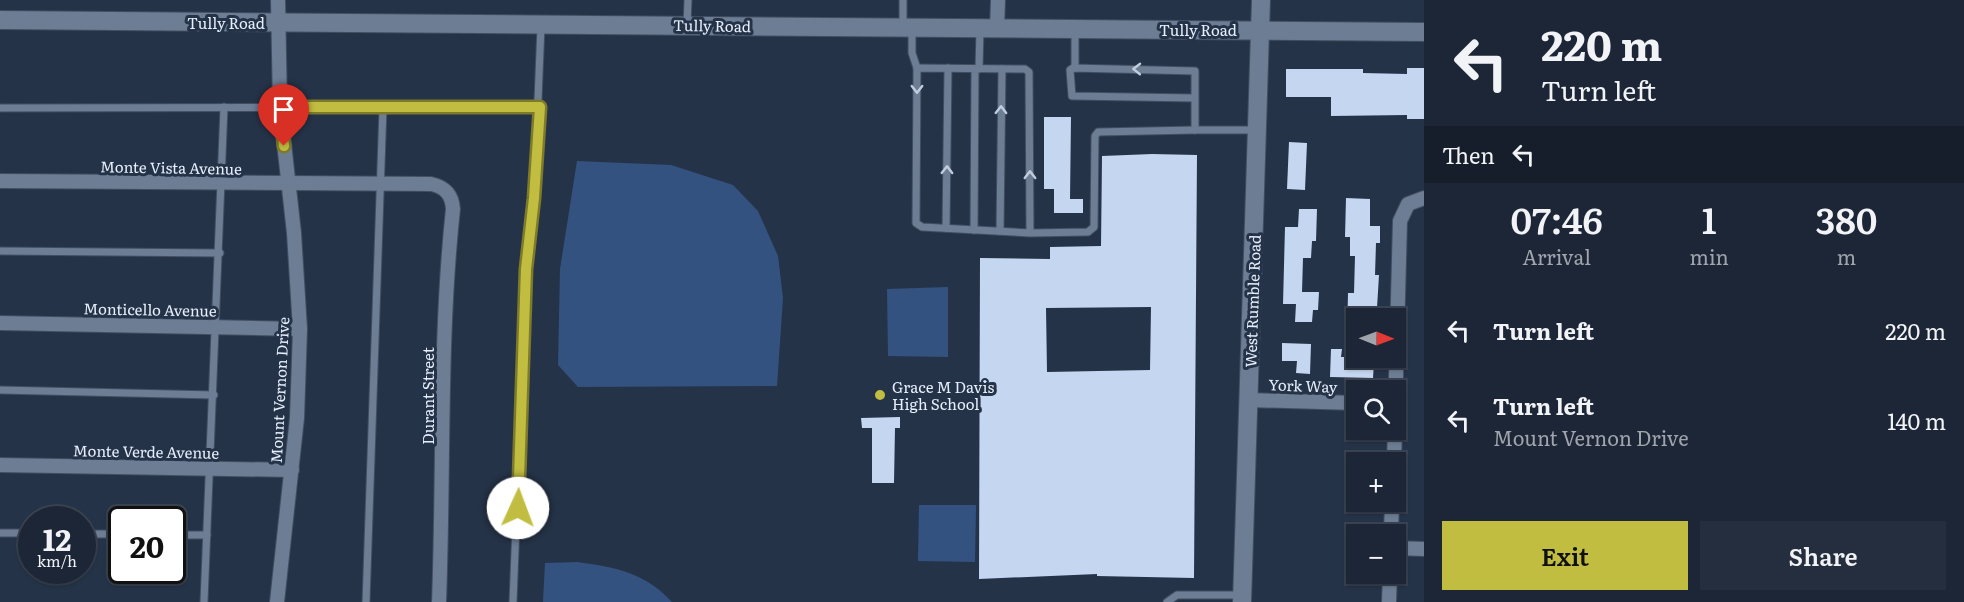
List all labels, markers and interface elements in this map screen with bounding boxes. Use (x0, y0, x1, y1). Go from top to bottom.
street label: Tully Road (187, 11, 265, 34)
text: 220 m (1541, 12, 1662, 74)
street label: Tully Road (673, 13, 751, 37)
street label: Tully Road (1159, 18, 1237, 41)
icon: left (1442, 24, 1520, 102)
one-way arrow (1132, 63, 1141, 76)
text: Turn left (1541, 69, 1656, 109)
pin (258, 84, 309, 146)
one-way arrow (911, 84, 923, 93)
icon: arrive (267, 93, 300, 126)
one-way arrow (995, 105, 1008, 114)
text: Then (1442, 138, 1495, 171)
icon: left (1507, 138, 1540, 171)
street label: Monte Vista Avenue (100, 154, 242, 180)
one-way arrow (941, 165, 953, 174)
one-way arrow (1024, 170, 1036, 179)
text: 07:46 (1511, 192, 1603, 245)
text: 1 (1702, 192, 1717, 245)
text: 380 (1815, 192, 1877, 245)
street label: West Rumble Road (1238, 234, 1266, 368)
text: Arrival (1523, 241, 1591, 271)
text: min (1690, 241, 1729, 271)
text: m (1837, 241, 1856, 271)
street label: Monticello Avenue (83, 296, 217, 322)
north arrow (1346, 308, 1406, 368)
map controls (1346, 308, 1406, 584)
icon: left (1442, 314, 1475, 347)
text: Turn left (1493, 314, 1594, 347)
text: 220 m (1885, 314, 1946, 347)
street label: Mount Vernon Drive (264, 316, 294, 464)
street label: Durant Street (416, 347, 439, 445)
street label: York Way (1268, 372, 1338, 398)
place label: Grace M Davis High School (892, 375, 994, 415)
button: search (1346, 380, 1406, 440)
marker: Grace M Davis High School (873, 388, 887, 402)
text: Turn left (1493, 389, 1594, 422)
icon: left (1442, 404, 1475, 437)
text: 140 m (1887, 404, 1946, 437)
text: Mount Vernon Drive (1493, 422, 1689, 452)
street label: Monte Verde Avenue (73, 438, 220, 464)
button: + (1346, 452, 1406, 512)
position arrow (486, 476, 550, 540)
speed limit sign: 20 (108, 506, 186, 584)
text: 12 (43, 516, 71, 560)
button: Exit (1442, 521, 1688, 590)
button: Share (1700, 521, 1946, 590)
button: − (1346, 524, 1406, 584)
text: km/h (37, 549, 77, 572)

